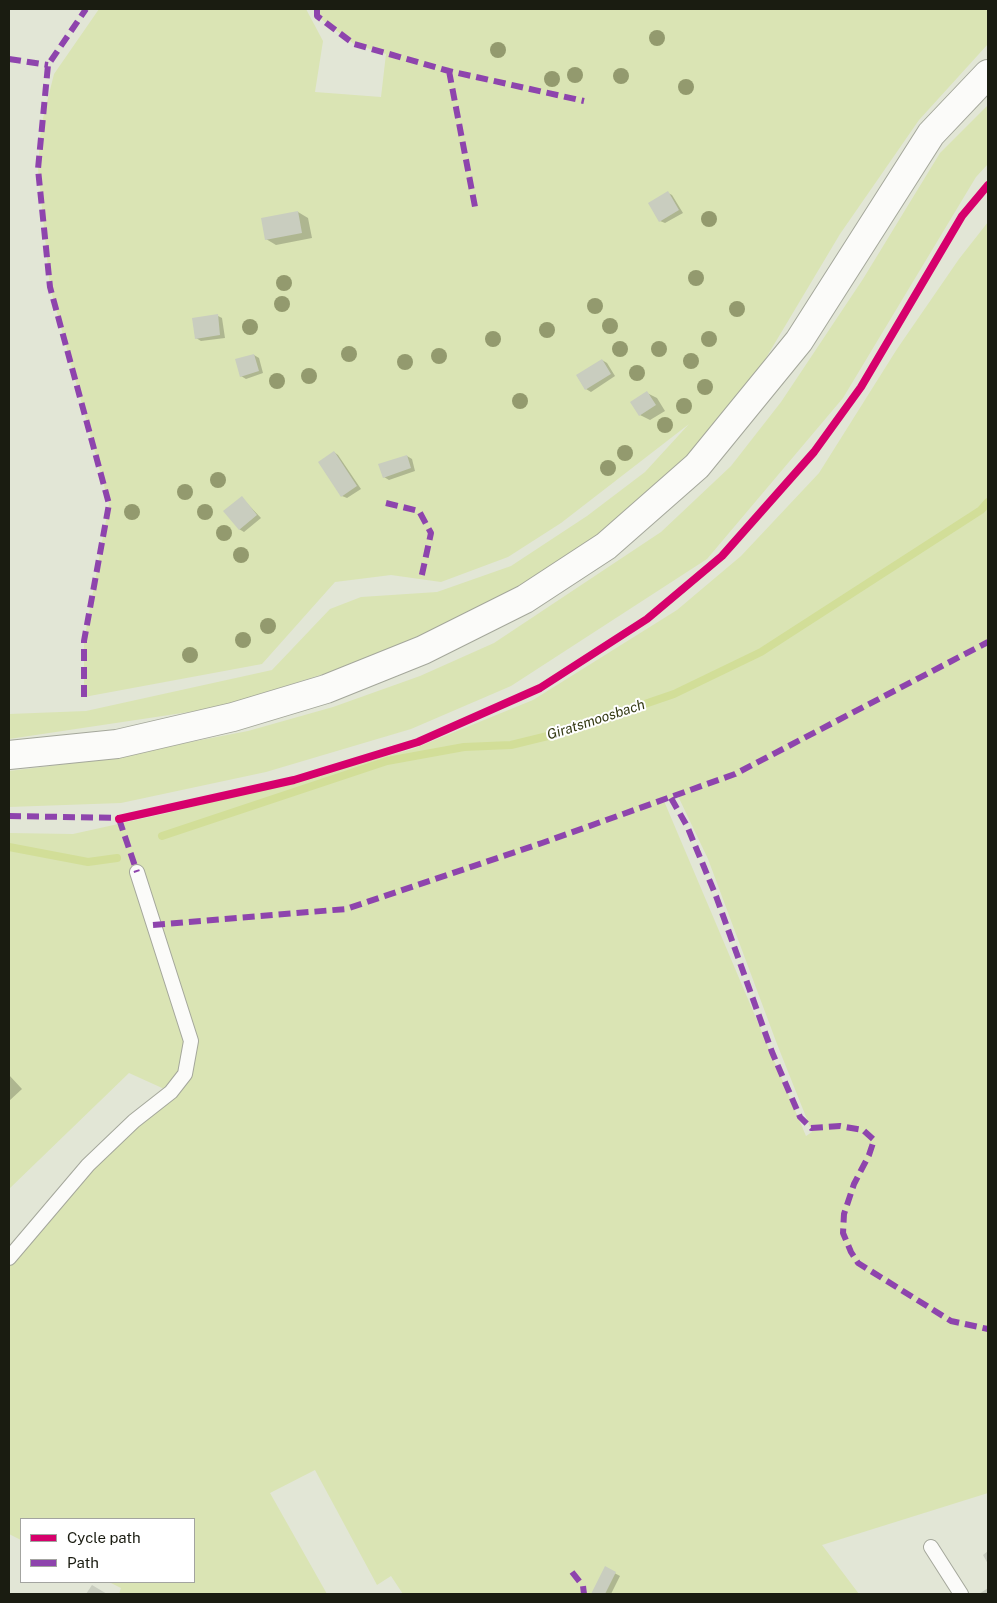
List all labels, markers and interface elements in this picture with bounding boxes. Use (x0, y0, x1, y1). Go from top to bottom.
water label: Giratsmoosbach (545, 696, 647, 744)
legend (20, 1518, 195, 1583)
text: Cycle path (67, 1529, 141, 1546)
text: Path (67, 1554, 99, 1571)

